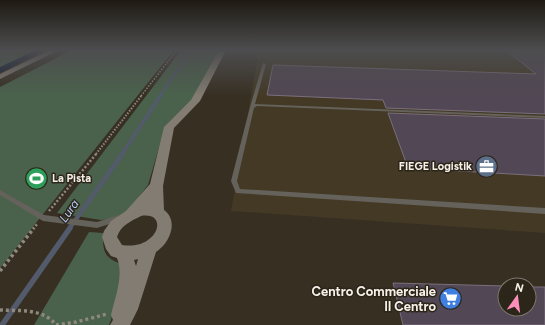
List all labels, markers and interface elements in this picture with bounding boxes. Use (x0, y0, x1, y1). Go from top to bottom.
office icon: FIEGE Logistik (474, 153, 500, 179)
place label: FIEGE Logistik (399, 160, 472, 173)
sports icon: La Pista (23, 165, 49, 191)
place label: La Pista (52, 172, 91, 185)
water label: Lura (56, 197, 82, 225)
north arrow (497, 277, 537, 317)
text: N (514, 280, 525, 295)
place label: Centro Commerciale Il Centro (312, 284, 436, 314)
supermarket icon: Centro Commerciale Il Centro (438, 285, 464, 311)

